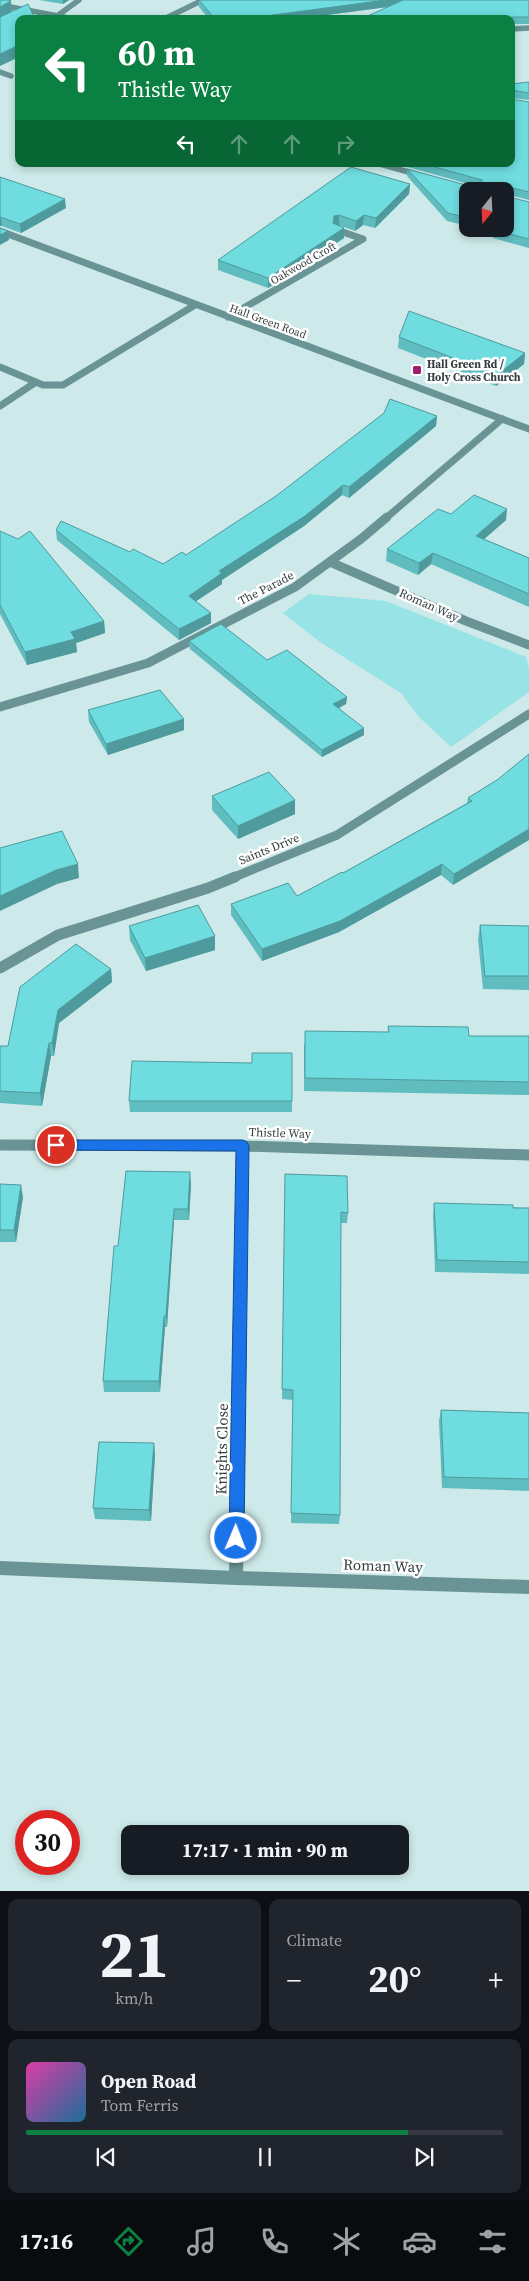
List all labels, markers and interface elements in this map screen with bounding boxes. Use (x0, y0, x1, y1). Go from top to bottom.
text: 60 m (118, 29, 195, 77)
icon: left (35, 35, 100, 100)
text: Thistle Way (118, 74, 232, 104)
icon: left (172, 130, 200, 158)
icon: ahead (225, 130, 253, 158)
icon: ahead (278, 130, 306, 158)
icon: right (331, 130, 359, 158)
north arrow (459, 182, 514, 238)
map controls (459, 182, 514, 237)
street label: Oakwood Croft (268, 238, 339, 288)
street label: Hall Green Road (227, 301, 309, 343)
place label: Hall Green Rd / Holy Cross Church (427, 357, 521, 385)
marker: Hall Green Rd / Holy Cross Church (411, 364, 423, 376)
street label: The Parade (235, 567, 297, 609)
street label: Roman Way (397, 585, 462, 626)
street label: Saints Drive (236, 830, 302, 868)
pin (35, 1124, 77, 1166)
street label: Thistle Way (249, 1124, 312, 1142)
icon: arrive (42, 1131, 70, 1159)
street label: Knights Close (210, 1403, 233, 1495)
position arrow (209, 1511, 261, 1563)
street label: Roman Way (343, 1554, 423, 1577)
speed limit sign: 30 (15, 1810, 80, 1875)
text: 17:17 · 1 min · 90 m (182, 1837, 348, 1863)
text: 21 (99, 1910, 169, 1999)
text: Climate (287, 1929, 342, 1951)
text: 20° (368, 1953, 422, 2005)
text: − (287, 1961, 301, 1999)
text: + (488, 1961, 503, 1999)
text: km/h (115, 1987, 153, 2009)
text: Open Road (101, 2068, 196, 2094)
text: Tom Ferris (101, 2094, 179, 2116)
icon: previous (92, 2143, 120, 2171)
icon: pause (251, 2143, 279, 2171)
icon: next (410, 2143, 438, 2171)
icon: directions (111, 2224, 146, 2259)
icon: music (184, 2224, 219, 2259)
icon: phone (257, 2224, 292, 2259)
icon: climate (329, 2224, 364, 2259)
icon: car (402, 2224, 437, 2259)
icon: filters (475, 2224, 510, 2259)
text: 17:16 (19, 2226, 73, 2256)

